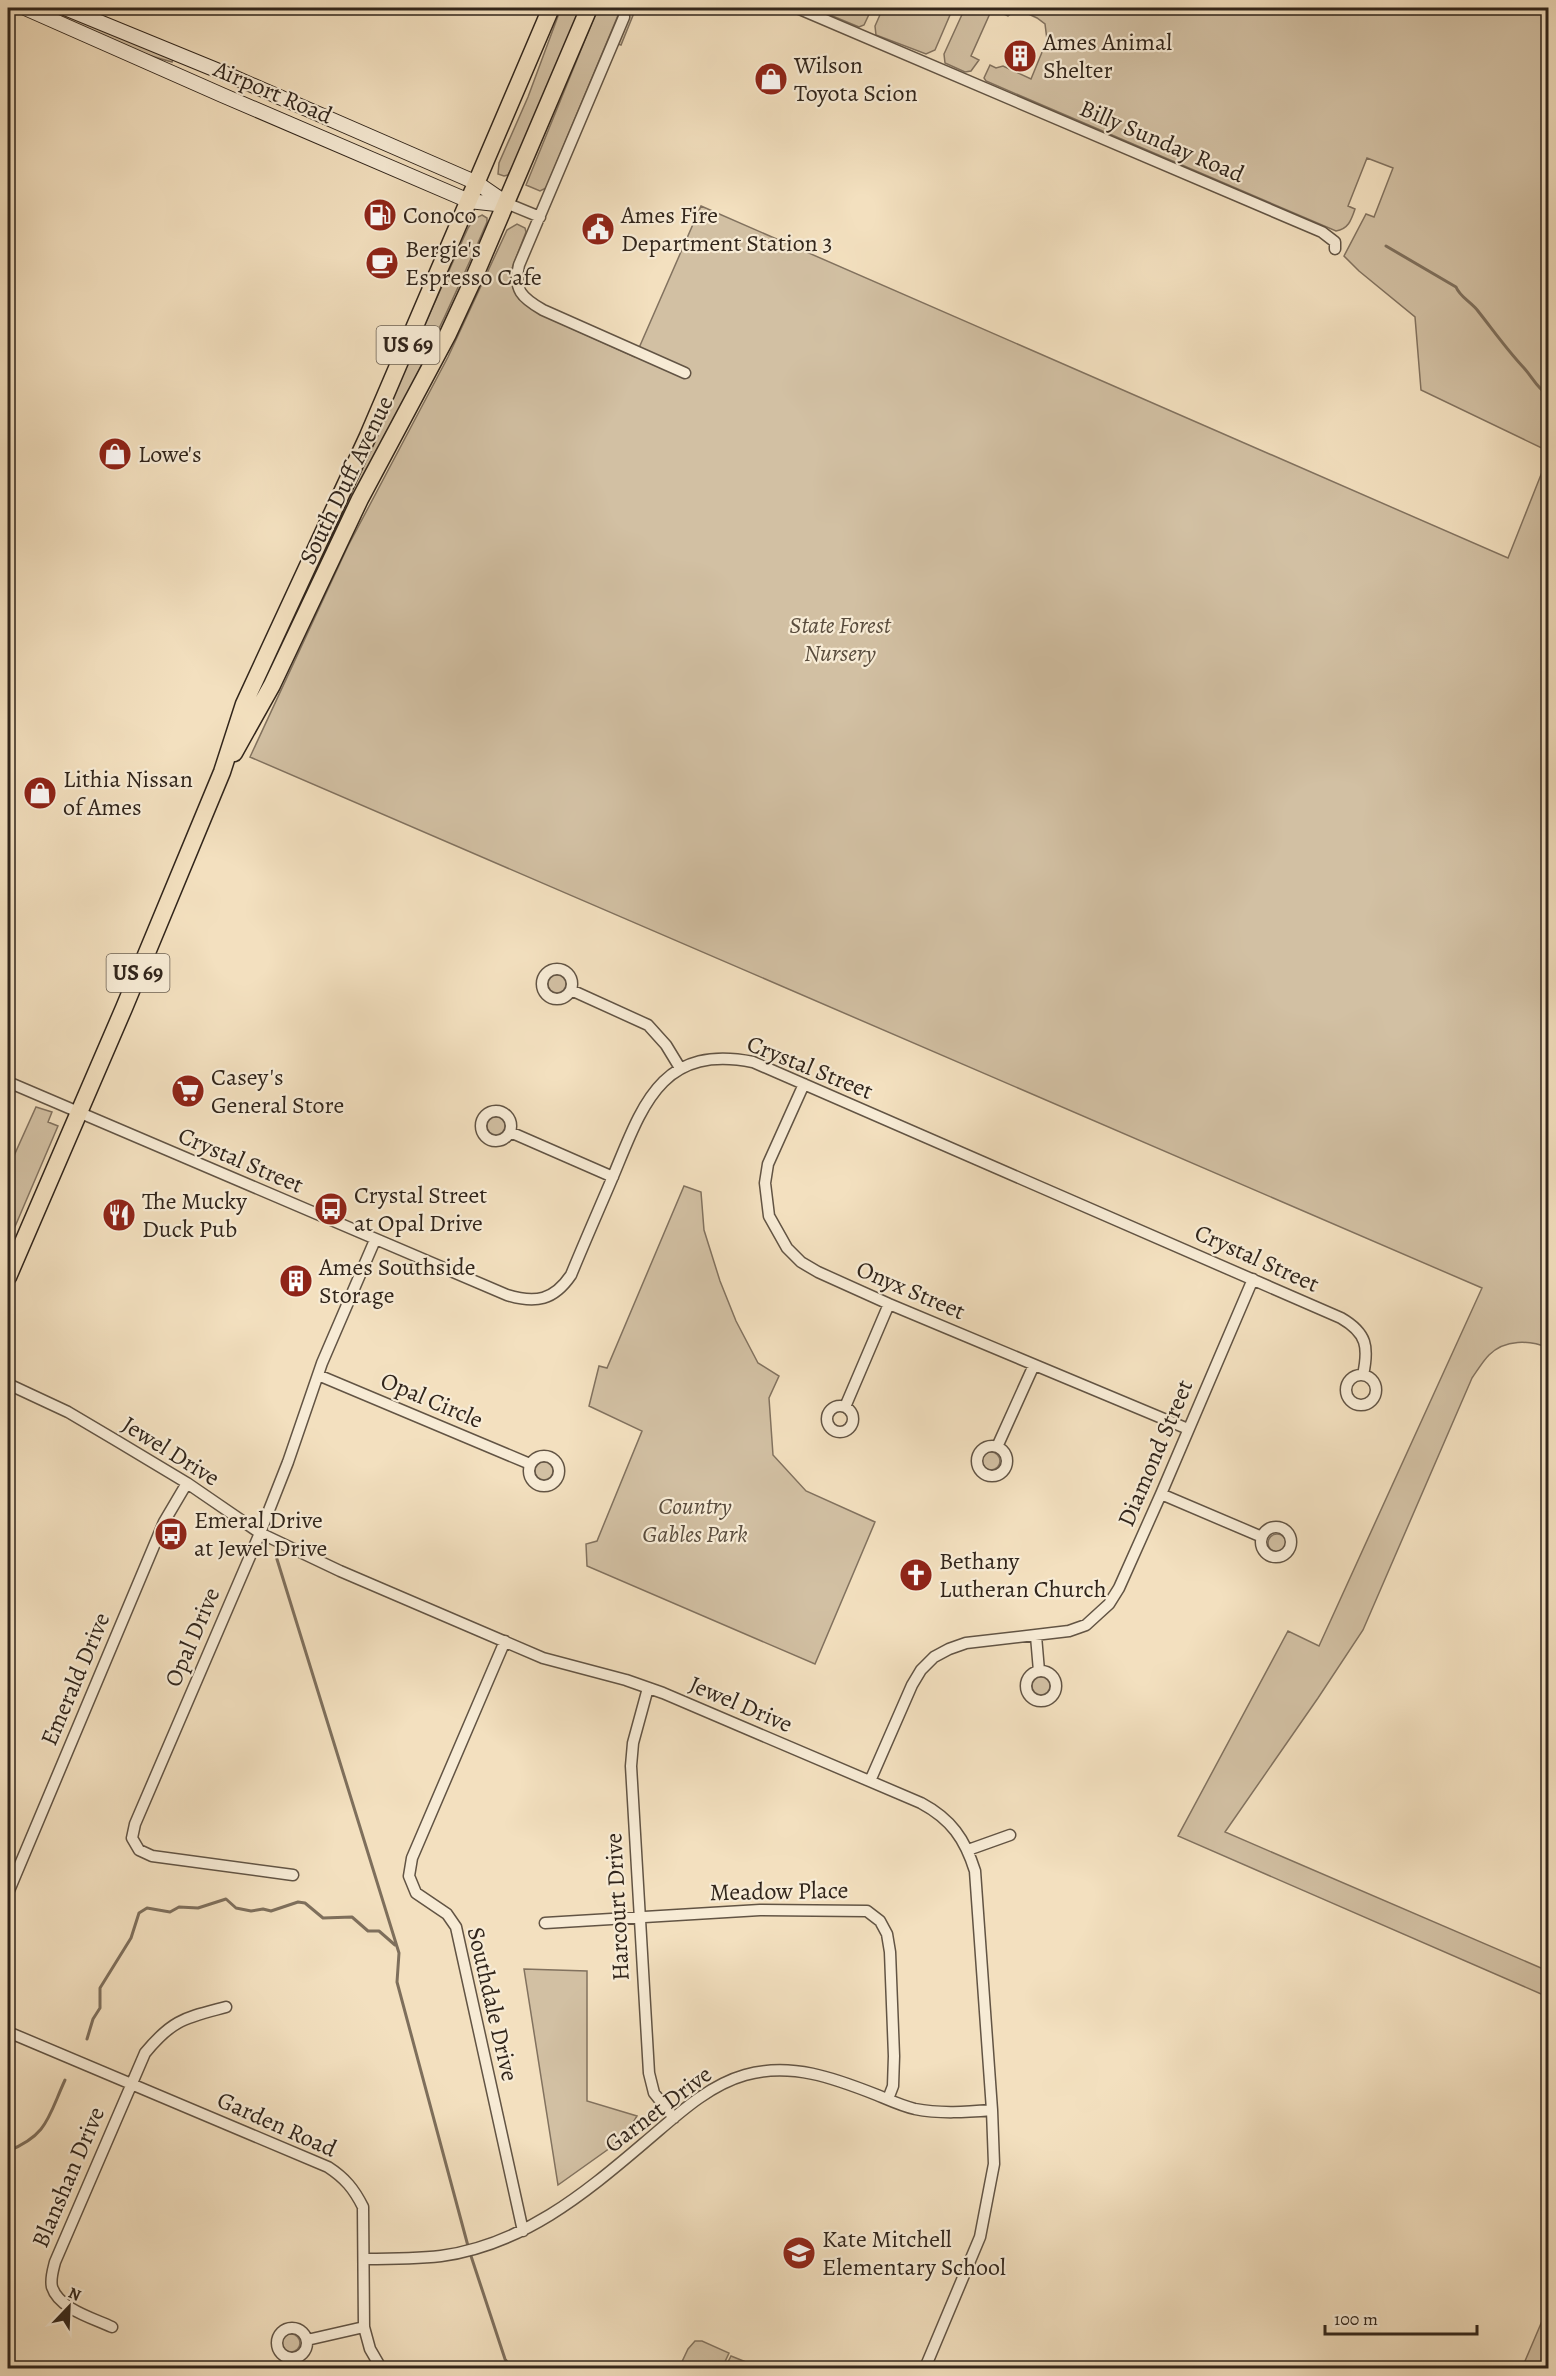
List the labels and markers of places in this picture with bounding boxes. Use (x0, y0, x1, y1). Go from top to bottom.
place label: Ames Animal Shelter (1042, 26, 1172, 86)
building icon: Ames Animal Shelter (1002, 38, 1038, 74)
place label: Wilson Toyota Scion (793, 49, 918, 109)
shop icon: Wilson Toyota Scion (753, 61, 789, 97)
fuel station icon: Conoco (362, 197, 398, 233)
place label: Conoco (403, 199, 476, 231)
place label: Ames Fire Department Station 3 (620, 199, 833, 259)
public building icon: Ames Fire Department Station 3 (580, 211, 616, 247)
place label: Bergie's Espresso Cafe (405, 233, 542, 293)
cafe icon: Bergie's Espresso Cafe (364, 245, 400, 281)
shop icon: Lowe's (97, 436, 133, 472)
place label: Lowe's (138, 438, 202, 470)
place label: Lithia Nissan of Ames (63, 763, 193, 823)
shop icon: Lithia Nissan of Ames (22, 775, 58, 811)
place label: Casey's General Store (211, 1061, 344, 1121)
supermarket icon: Casey's General Store (170, 1073, 206, 1109)
place label: Crystal Street at Opal Drive (354, 1179, 487, 1239)
place label: The Mucky Duck Pub (142, 1185, 247, 1245)
bus stop icon: Crystal Street at Opal Drive (313, 1191, 349, 1227)
restaurant icon: The Mucky Duck Pub (101, 1197, 137, 1233)
place label: Ames Southside Storage (318, 1251, 476, 1311)
building icon: Ames Southside Storage (278, 1263, 314, 1299)
place label: Emeral Drive at Jewel Drive (194, 1504, 327, 1564)
bus stop icon: Emeral Drive at Jewel Drive (153, 1516, 189, 1552)
place label: Bethany Lutheran Church (939, 1545, 1107, 1605)
church icon: Bethany Lutheran Church (898, 1557, 934, 1593)
place label: Kate Mitchell Elementary School (822, 2223, 1006, 2283)
school or university icon: Kate Mitchell Elementary School (781, 2235, 817, 2271)

